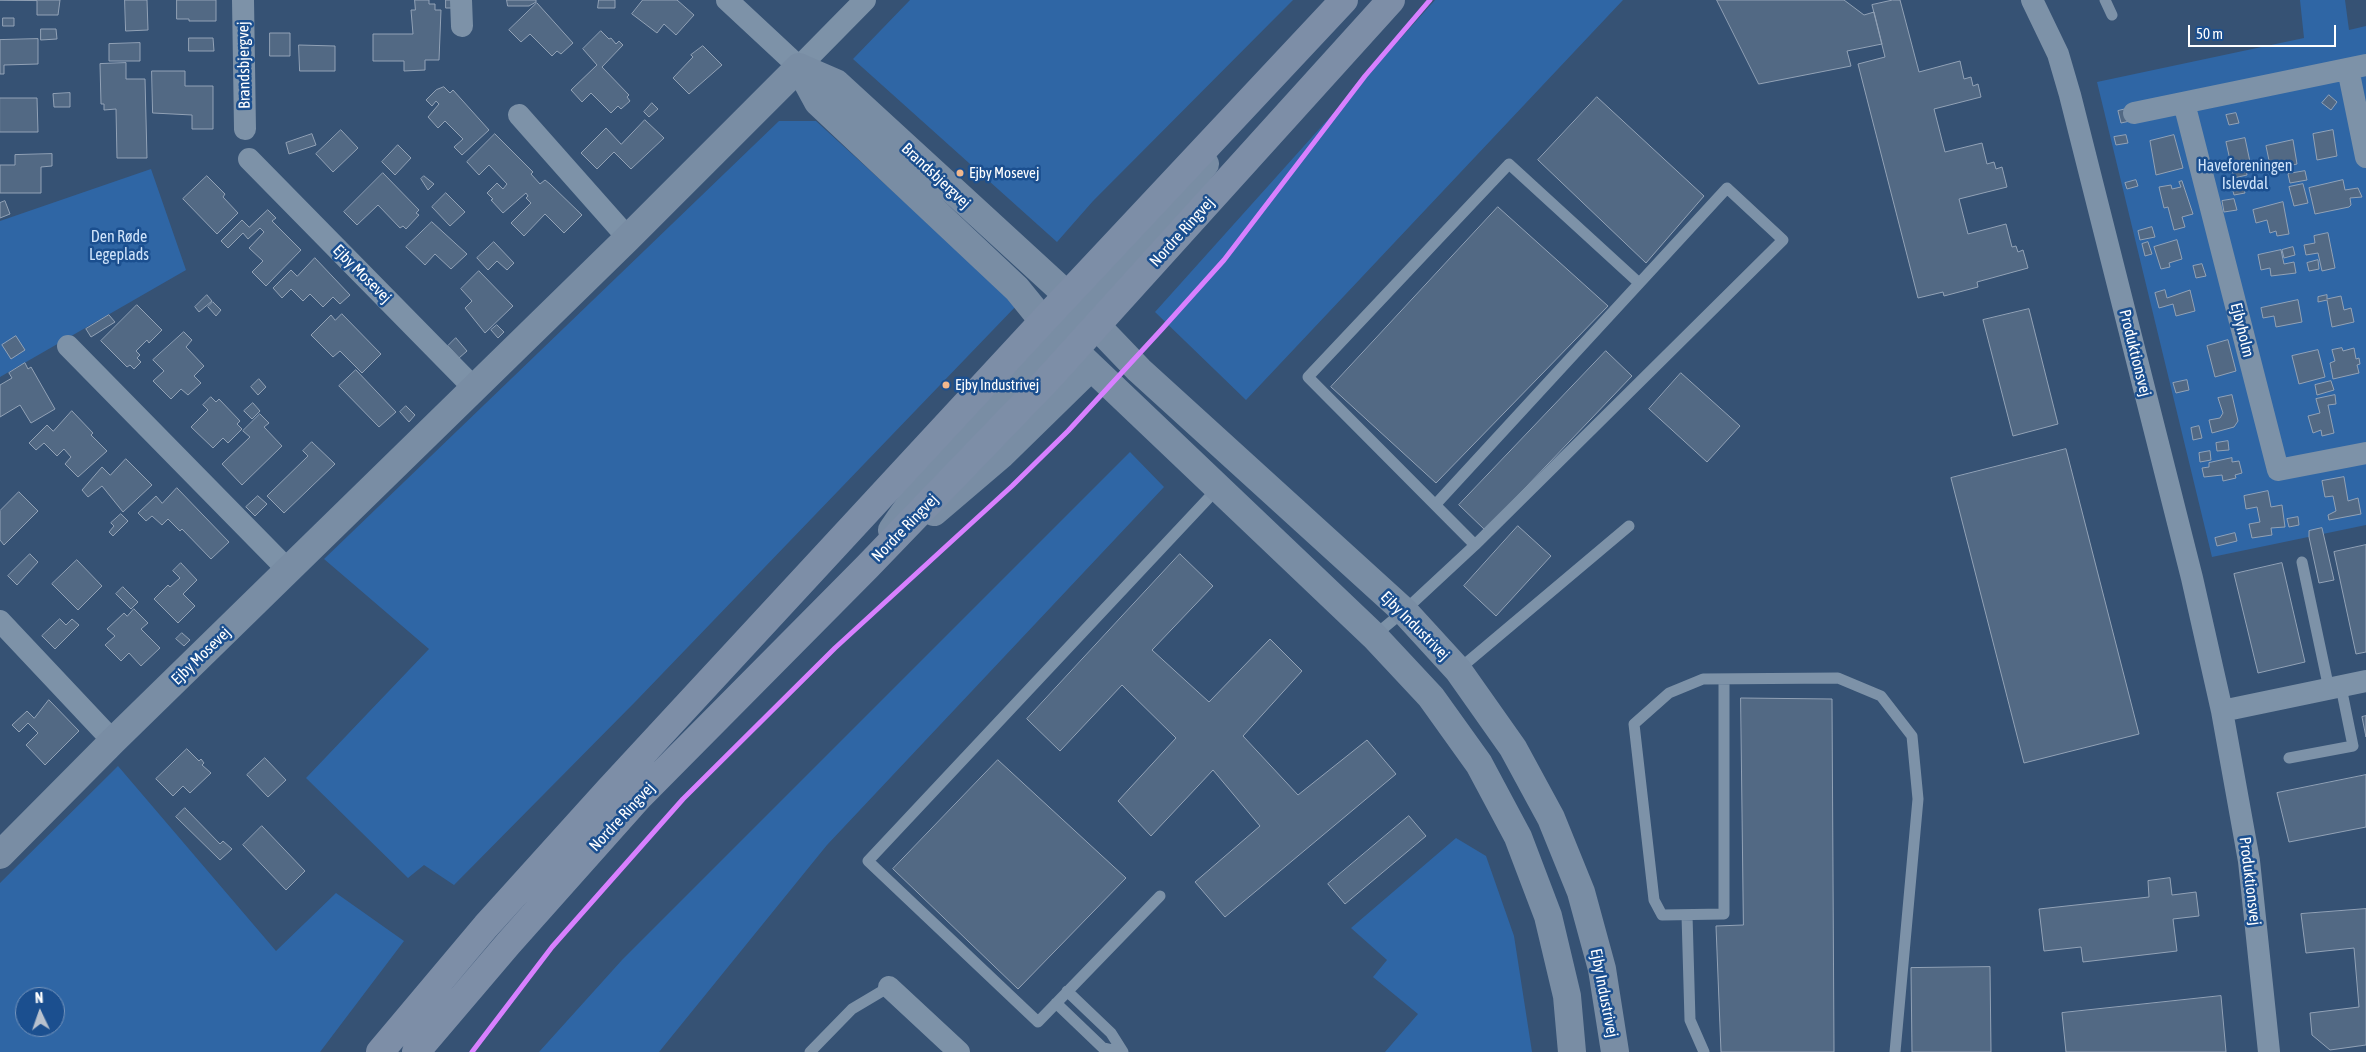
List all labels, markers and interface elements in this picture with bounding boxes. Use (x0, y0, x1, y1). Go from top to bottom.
scale bar (2191, 15, 2338, 47)
street label: Brandsbjergvej (234, 21, 254, 109)
text: 50 m (2196, 25, 2223, 42)
street label: Brandsbjergvej (897, 139, 975, 213)
park label: Haveforeningen Islevdal (2197, 156, 2293, 194)
place label: Ejby Mosevej (969, 164, 1039, 182)
marker: Ejby Mosevej (955, 168, 965, 178)
street label: Nordre Ringvej (1146, 193, 1218, 271)
park label: Den Røde Legeplads (89, 227, 149, 265)
street label: Ejby Mosevej (329, 241, 395, 307)
street label: Ejbyholm (2226, 301, 2258, 359)
street label: Produktionsvej (2115, 307, 2155, 399)
place label: Ejby Industrivej (955, 376, 1039, 394)
marker: Ejby Industrivej (941, 380, 951, 390)
street label: Nordre Ringvej (868, 490, 942, 566)
street label: Ejby Industrivej (1376, 587, 1454, 665)
street label: Ejby Mosevej (167, 623, 235, 689)
street label: Nordre Ringvej (585, 779, 659, 855)
street label: Produktionsvej (2235, 836, 2265, 926)
street label: Ejby Industrivej (1586, 947, 1622, 1039)
north arrow (15, 987, 65, 1037)
text: N (35, 990, 44, 1006)

